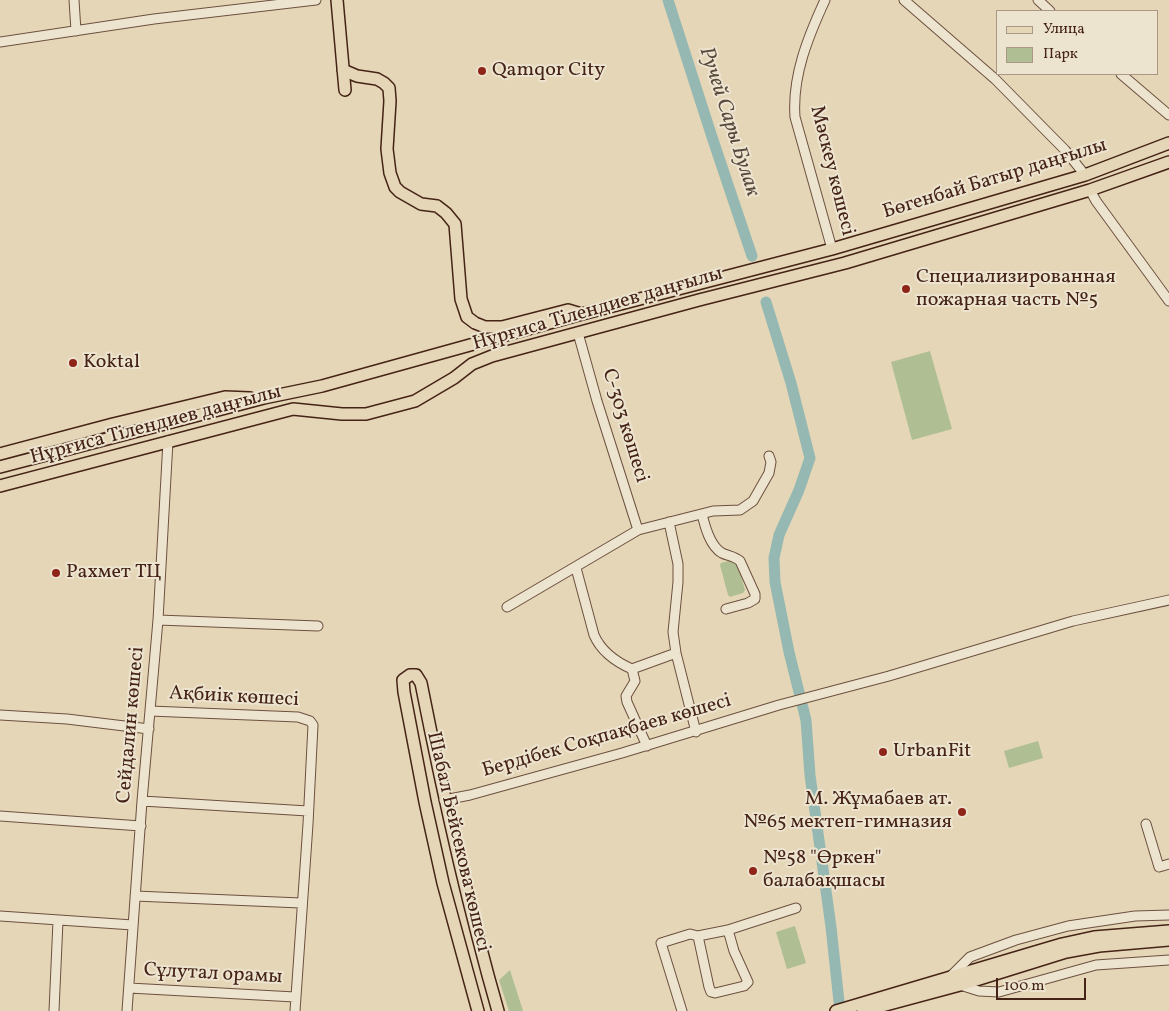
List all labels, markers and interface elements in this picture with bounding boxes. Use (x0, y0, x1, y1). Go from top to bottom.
legend (996, 10, 1159, 75)
text: Улица (1043, 19, 1085, 40)
water label: Ручей Сары Булак (692, 44, 764, 200)
text: Парк (1043, 44, 1078, 65)
place label: Qamqor City (492, 59, 605, 83)
marker: Qamqor City (476, 65, 488, 77)
street label: Мәскеу көшесі (803, 103, 859, 239)
street label: Бөгенбай Батыр даңғылы (880, 134, 1110, 226)
street label: Нұрғиса Тілендиев даңғылы (470, 263, 726, 357)
place label: Специализированная пожарная часть №5 (916, 266, 1116, 313)
marker: Специализированная пожарная часть №5 (900, 283, 912, 295)
place label: Koktal (83, 351, 140, 375)
marker: Koktal (67, 357, 79, 369)
street label: С-303 көшесі (595, 366, 653, 486)
street label: Нұрғиса Тілендиев даңғылы (28, 381, 284, 471)
place label: Рахмет ТЦ (66, 561, 162, 585)
marker: Рахмет ТЦ (50, 567, 62, 579)
street label: Сейдалин көшесі (113, 646, 151, 804)
street label: Ақбиік көшесі (168, 683, 300, 713)
street label: Бердібек Соқпақбаев көшесі (480, 690, 734, 784)
street label: Шабал Бейсекова көшесі (420, 730, 494, 954)
place label: UrbanFit (893, 740, 971, 764)
marker: UrbanFit (877, 746, 889, 758)
place label: М. Жұмабаев ат. №65 мектеп-гимназия (744, 788, 952, 835)
marker: М. Жұмабаев ат. №65 мектеп-гимназия (956, 806, 968, 818)
place label: №58 "Өркен" балабақшасы (763, 847, 885, 894)
marker: №58 "Өркен" балабақшасы (747, 865, 759, 877)
street label: Сұлутал орамы (143, 959, 283, 991)
scale bar (999, 968, 1089, 1000)
text: 100 m (1004, 976, 1044, 997)

